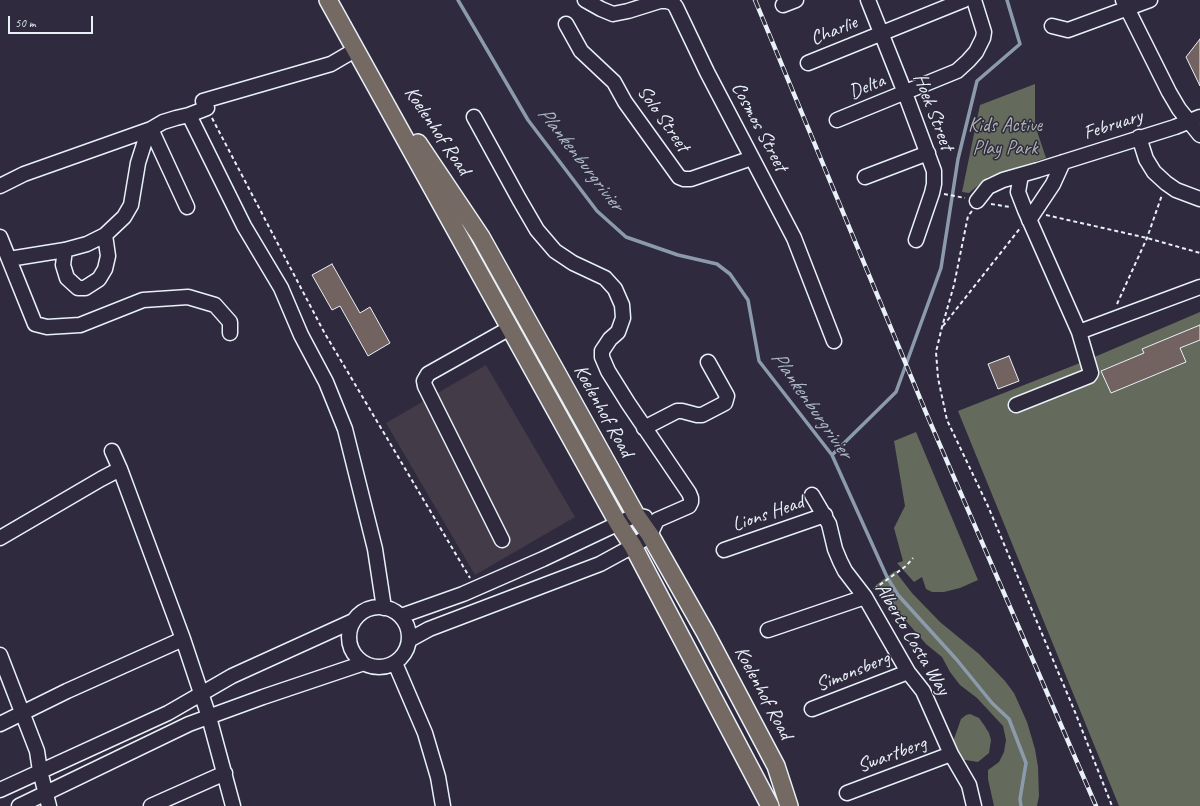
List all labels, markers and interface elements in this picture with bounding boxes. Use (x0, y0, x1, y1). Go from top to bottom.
scale bar (10, 8, 95, 34)
street label: Charlie (807, 11, 861, 51)
text: 50 m (15, 15, 35, 31)
street label: Delta (846, 69, 888, 105)
street label: Hoek Street (907, 70, 959, 154)
street label: Cosmos Street (725, 78, 793, 176)
street label: Solo Street (632, 81, 694, 157)
street label: Koelenhof Road (399, 82, 475, 180)
water label: Plankenburgrivier (532, 102, 628, 216)
street label: February (1080, 104, 1146, 146)
park label: Kids Active Play Park (968, 114, 1042, 161)
water label: Plankenburgrivier (765, 347, 857, 463)
street label: Koelenhof Road (568, 361, 638, 461)
street label: Lions Head (729, 491, 807, 537)
street label: Alberto Costa Way (869, 579, 955, 699)
street label: Koelenhof Road (729, 642, 797, 744)
street label: Simonsberg (813, 646, 893, 698)
street label: Swartberg (854, 731, 930, 779)

